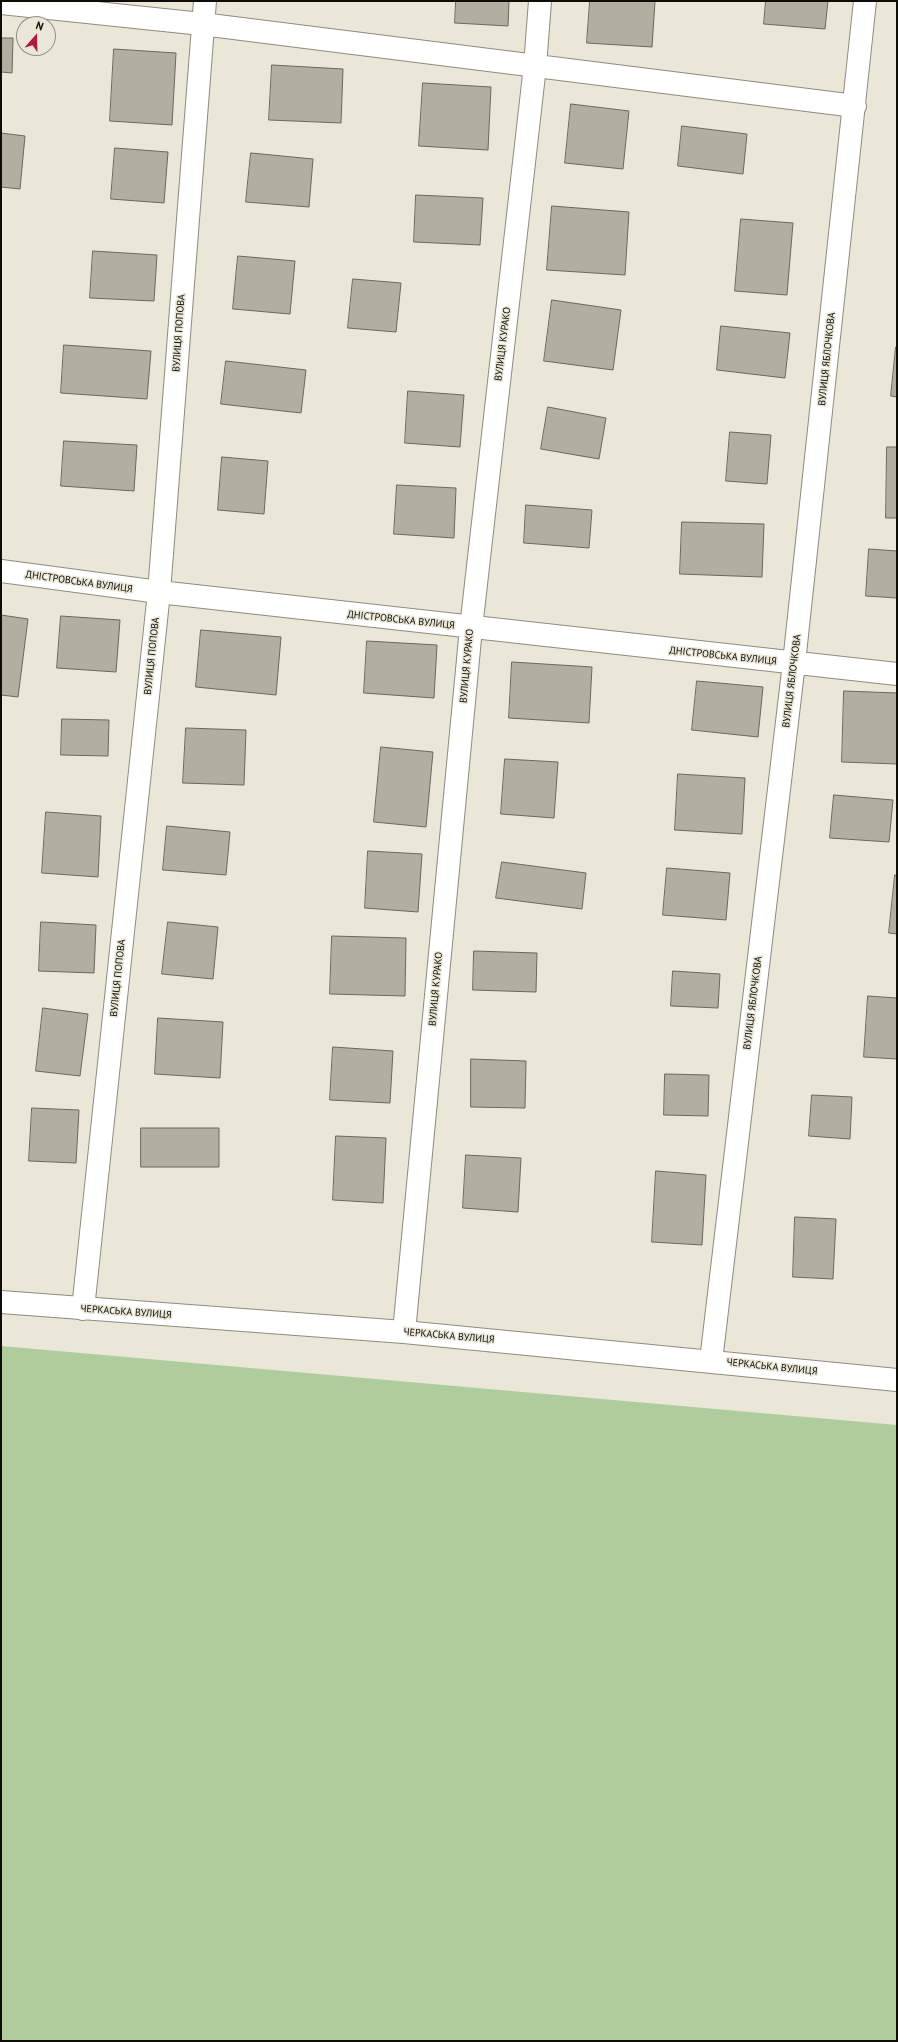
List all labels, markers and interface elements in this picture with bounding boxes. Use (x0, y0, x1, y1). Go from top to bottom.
north arrow (16, 16, 56, 56)
text: N (34, 18, 46, 33)
street label: ВУЛИЦЯ ПОПОВА (170, 294, 188, 372)
street label: ВУЛИЦЯ КУРАКО (493, 306, 513, 382)
street label: ВУЛИЦЯ ЯБЛОЧКОВА (816, 312, 838, 406)
street label: ДНІСТРОВСЬКА ВУЛИЦЯ (25, 569, 133, 595)
street label: ДНІСТРОВСЬКА ВУЛИЦЯ (347, 608, 455, 632)
street label: ВУЛИЦЯ ПОПОВА (142, 617, 162, 695)
street label: ВУЛИЦЯ КУРАКО (458, 628, 476, 704)
street label: ВУЛИЦЯ ЯБЛОЧКОВА (780, 634, 804, 728)
street label: ДНІСТРОВСЬКА ВУЛИЦЯ (669, 644, 777, 668)
street label: ВУЛИЦЯ ПОПОВА (108, 939, 128, 1017)
street label: ВУЛИЦЯ КУРАКО (427, 951, 445, 1027)
street label: ВУЛИЦЯ ЯБЛОЧКОВА (741, 956, 765, 1050)
street label: ЧЕРКАСЬКА ВУЛИЦЯ (80, 1303, 172, 1321)
street label: ЧЕРКАСЬКА ВУЛИЦЯ (403, 1326, 495, 1346)
street label: ЧЕРКАСЬКА ВУЛИЦЯ (726, 1356, 818, 1378)

